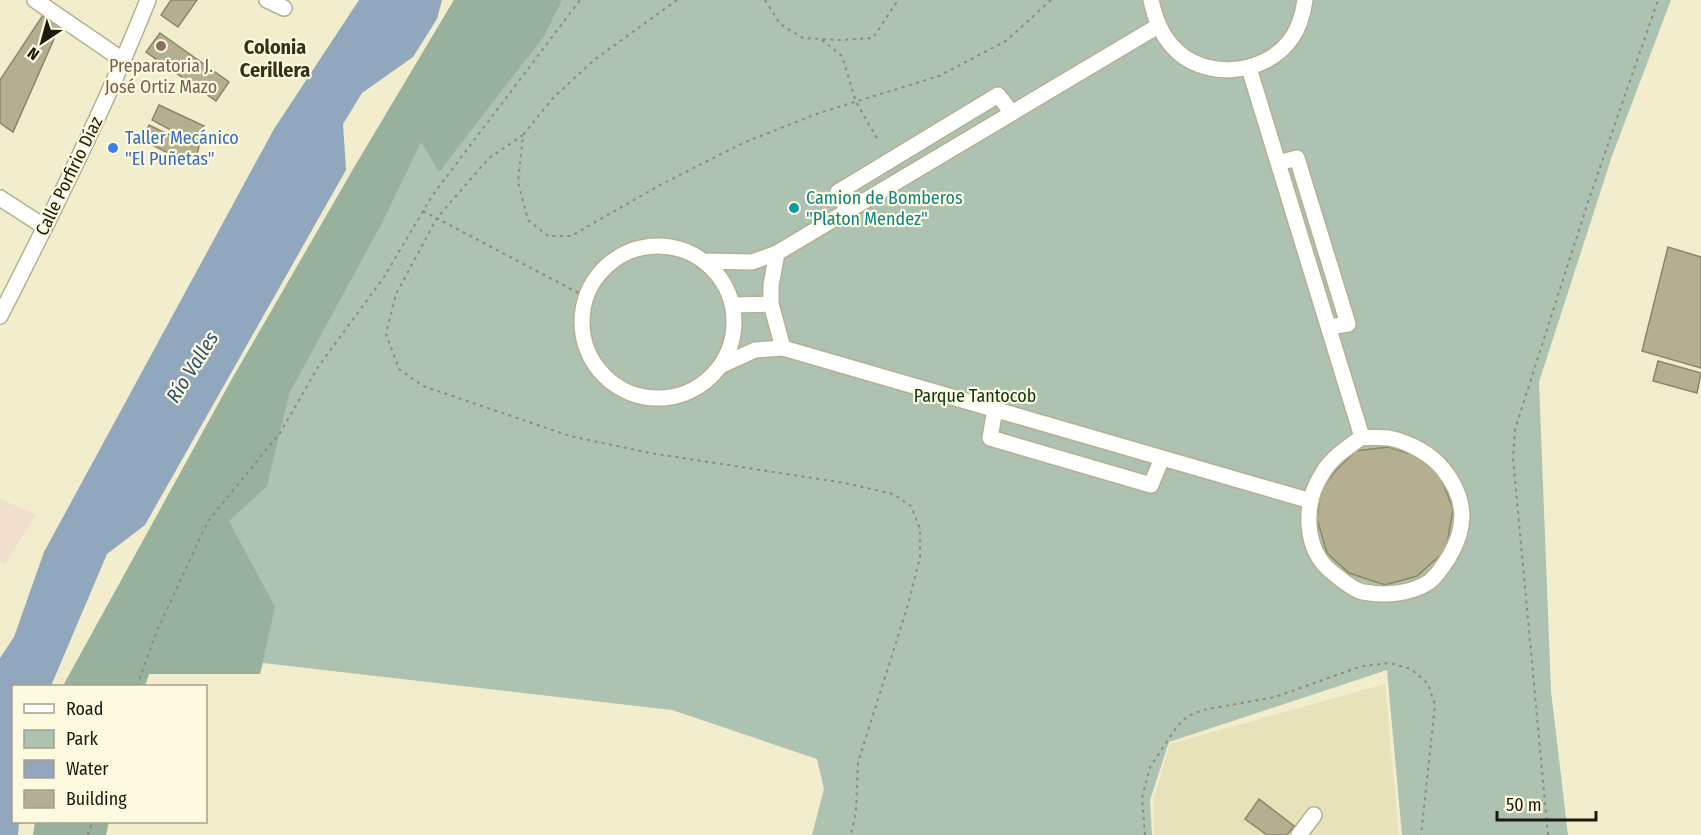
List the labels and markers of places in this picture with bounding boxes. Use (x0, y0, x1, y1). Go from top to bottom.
marker: Preparatoria J. José Ortiz Mazo (154, 39, 168, 53)
place label: Preparatoria J. José Ortiz Mazo (105, 55, 217, 98)
place label: Taller Mecánico "El Puñetas" (125, 127, 239, 170)
marker: Taller Mecánico "El Puñetas" (106, 141, 120, 155)
place label: Camion de Bomberos "Platon Mendez" (806, 187, 963, 230)
marker: Camion de Bomberos "Platon Mendez" (787, 201, 801, 215)

